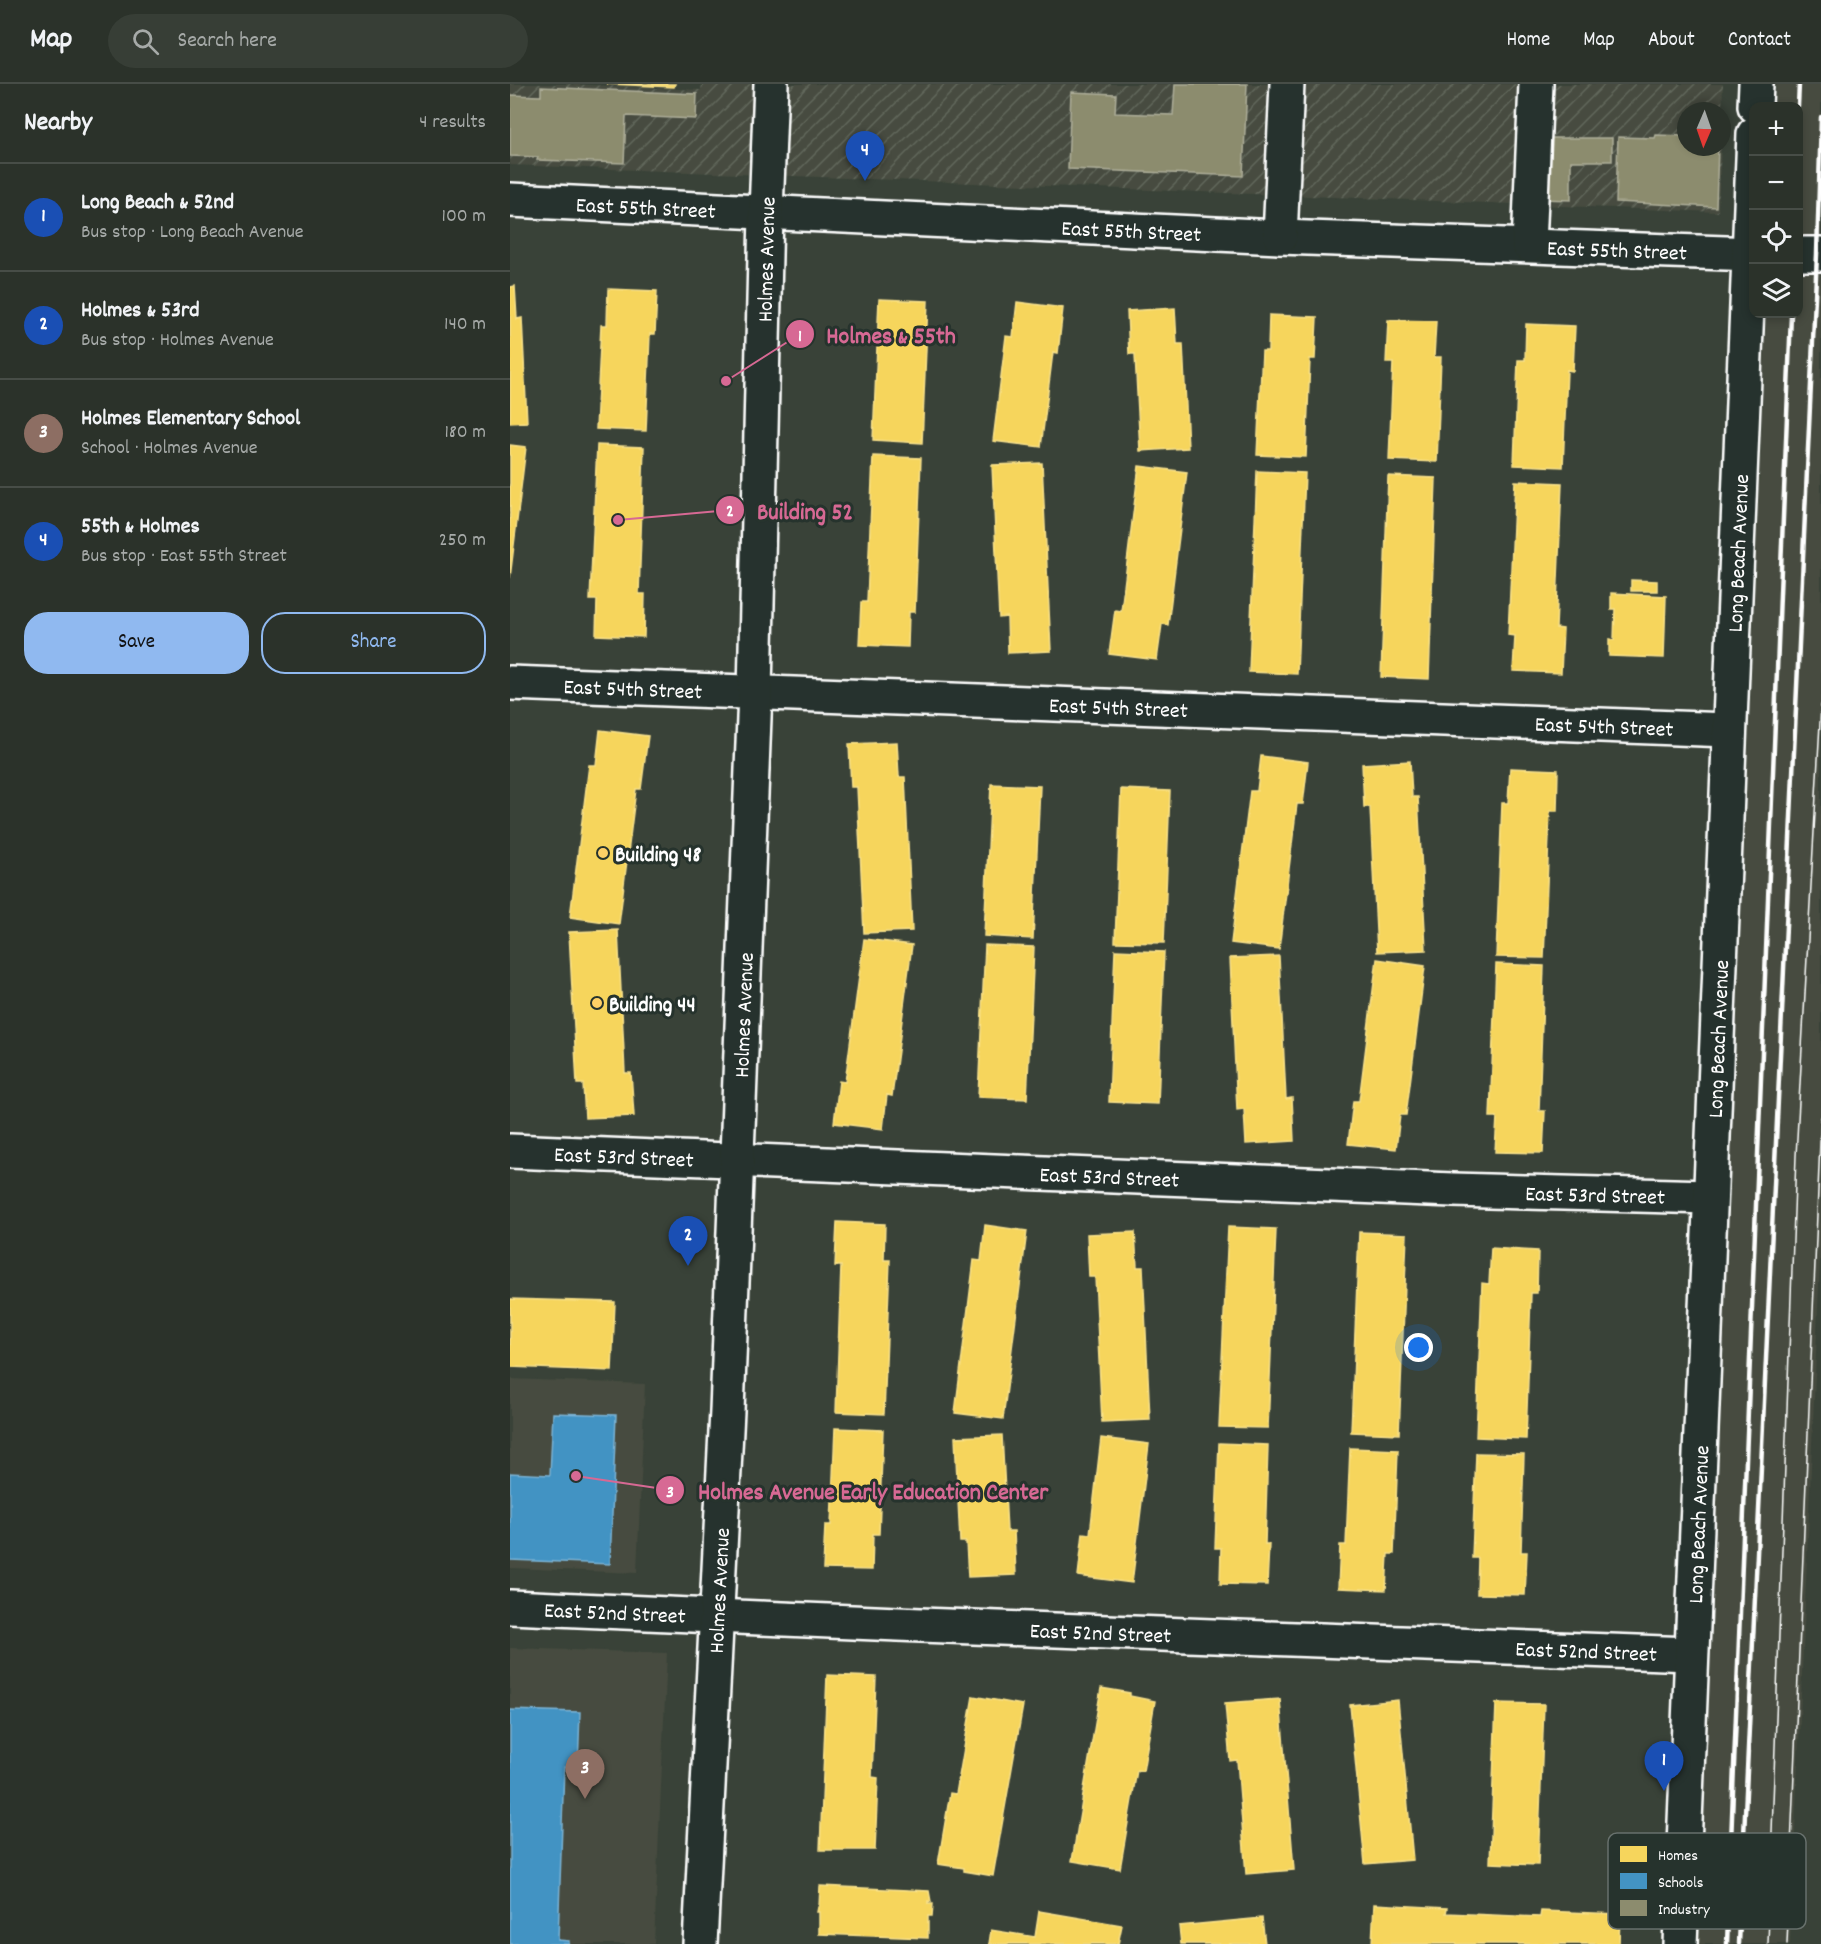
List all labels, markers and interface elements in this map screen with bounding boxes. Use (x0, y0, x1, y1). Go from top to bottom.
search box (108, 14, 528, 68)
text: Map (30, 21, 72, 61)
icon: search (129, 25, 162, 58)
text: Search here (177, 26, 277, 57)
text: Home (1506, 26, 1550, 56)
text: Map (1583, 26, 1615, 56)
text: About (1648, 26, 1695, 56)
text: Contact (1728, 26, 1791, 56)
north arrow (1677, 102, 1731, 156)
map controls (1749, 102, 1803, 318)
button: + (1749, 102, 1803, 156)
text: Nearby (24, 105, 92, 142)
text: 4 results (419, 109, 486, 137)
pin: 4 (846, 132, 884, 181)
button: − (1749, 156, 1803, 210)
text: Long Beach & 52nd (81, 188, 234, 219)
street label: East 55th Street (575, 191, 716, 229)
street label: Holmes Avenue (751, 196, 786, 323)
text: 1 (41, 203, 46, 231)
text: 100 m (442, 203, 486, 231)
button: locate (1749, 210, 1803, 264)
street label: East 55th Street (1061, 215, 1202, 252)
text: Bus stop · Long Beach Avenue (81, 219, 304, 247)
street label: East 55th Street (1546, 235, 1687, 271)
button: layers (1749, 264, 1803, 318)
text: Holmes & 53rd (81, 296, 200, 327)
text: 2 (39, 311, 48, 339)
text: 140 m (444, 311, 486, 339)
callout: Holmes & 55th (785, 313, 968, 355)
text: Holmes & 55th (826, 321, 956, 355)
text: 1 (798, 325, 802, 350)
text: Bus stop · Holmes Avenue (81, 327, 274, 355)
text: Holmes Elementary School (81, 404, 300, 435)
text: 3 (39, 419, 48, 447)
text: 180 m (444, 419, 486, 447)
text: School · Holmes Avenue (81, 435, 257, 463)
street label: Long Beach Avenue (1722, 474, 1759, 633)
callout: Building 52 (715, 489, 865, 531)
text: Building 52 (757, 497, 853, 531)
text: 2 (726, 500, 734, 525)
text: 55th & Holmes (81, 512, 200, 543)
text: 4 (39, 527, 48, 555)
text: 250 m (439, 527, 486, 555)
text: Bus stop · East 55th Street (81, 543, 287, 571)
button: Save (24, 612, 249, 674)
button: Share (261, 612, 486, 674)
street label: East 54th Street (563, 673, 703, 709)
street label: East 54th Street (1048, 692, 1188, 728)
street label: East 54th Street (1534, 711, 1674, 747)
place label: Building 48 (615, 841, 701, 872)
marker: Building 48 (596, 846, 610, 860)
street label: Holmes Avenue (728, 952, 764, 1079)
street label: Long Beach Avenue (1702, 959, 1739, 1119)
place label: Building 44 (609, 991, 696, 1022)
marker: Building 44 (590, 996, 604, 1010)
street label: East 53rd Street (553, 1141, 694, 1178)
street label: East 53rd Street (1039, 1161, 1180, 1198)
street label: East 53rd Street (1525, 1180, 1665, 1215)
pin: 2 (668, 1216, 708, 1266)
your location (1404, 1333, 1433, 1362)
street label: Long Beach Avenue (1682, 1445, 1719, 1604)
callout: Holmes Avenue Early Education Center (655, 1469, 1060, 1511)
text: Holmes Avenue Early Education Center (698, 1477, 1049, 1511)
text: 3 (666, 1481, 674, 1506)
street label: Holmes Avenue (703, 1527, 740, 1654)
street label: East 52nd Street (543, 1597, 686, 1634)
street label: East 52nd Street (1029, 1617, 1172, 1653)
street label: East 52nd Street (1515, 1635, 1657, 1672)
pin: 1 (1644, 1742, 1684, 1791)
pin: 3 (566, 1750, 604, 1799)
legend (1608, 1833, 1806, 1929)
text: Homes (1658, 1845, 1698, 1868)
text: Schools (1658, 1872, 1704, 1895)
text: Industry (1658, 1899, 1710, 1922)

